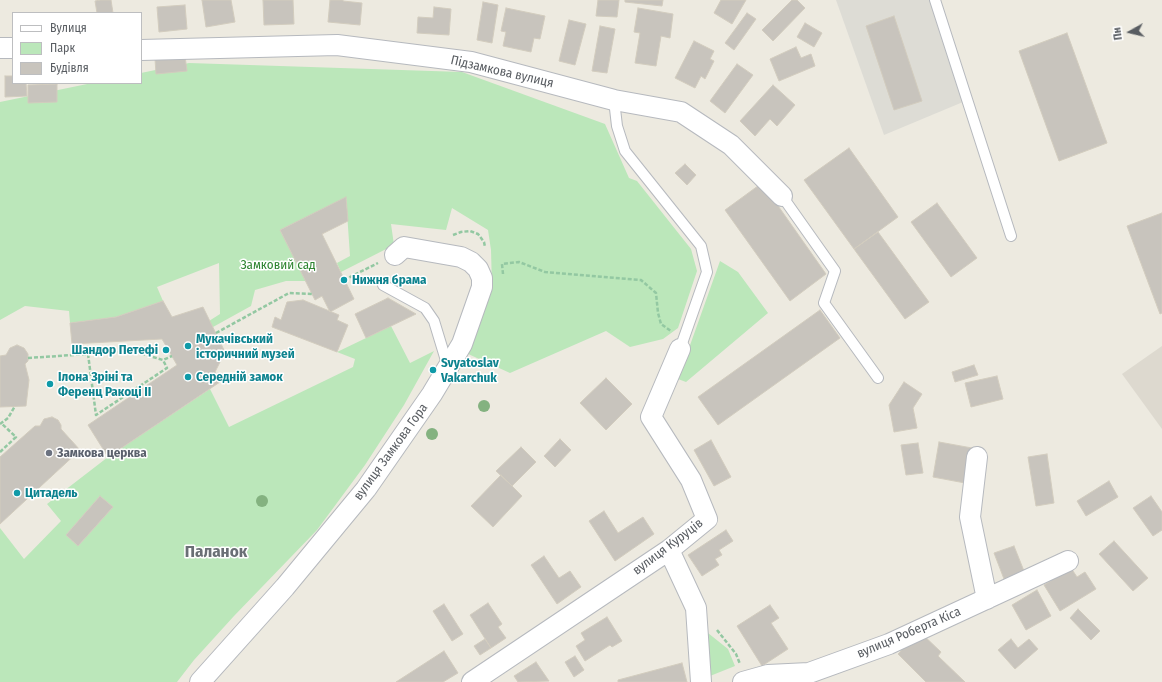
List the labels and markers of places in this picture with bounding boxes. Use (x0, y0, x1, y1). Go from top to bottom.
place label: Нижня брама (352, 272, 426, 288)
marker: Нижня брама (339, 275, 349, 285)
place label: Мукачівський історичний музей (196, 331, 295, 362)
marker: Мукачівський історичний музей (183, 341, 193, 351)
place label: Шандор Петефі (71, 342, 158, 358)
marker: Шандор Петефі (161, 345, 171, 355)
place label: Svyatoslav Vakarchuk (441, 355, 499, 386)
marker: Svyatoslav Vakarchuk (428, 365, 438, 375)
place label: Ілона Зріні та Ференц Ракоці II (58, 369, 151, 400)
place label: Середній замок (196, 369, 283, 385)
marker: Середній замок (183, 372, 193, 382)
marker: Ілона Зріні та Ференц Ракоці II (45, 379, 55, 389)
place label: Замкова церква (57, 445, 147, 461)
marker: Замкова церква (44, 448, 54, 458)
place label: Цитадель (25, 485, 78, 501)
marker: Цитадель (12, 488, 22, 498)

